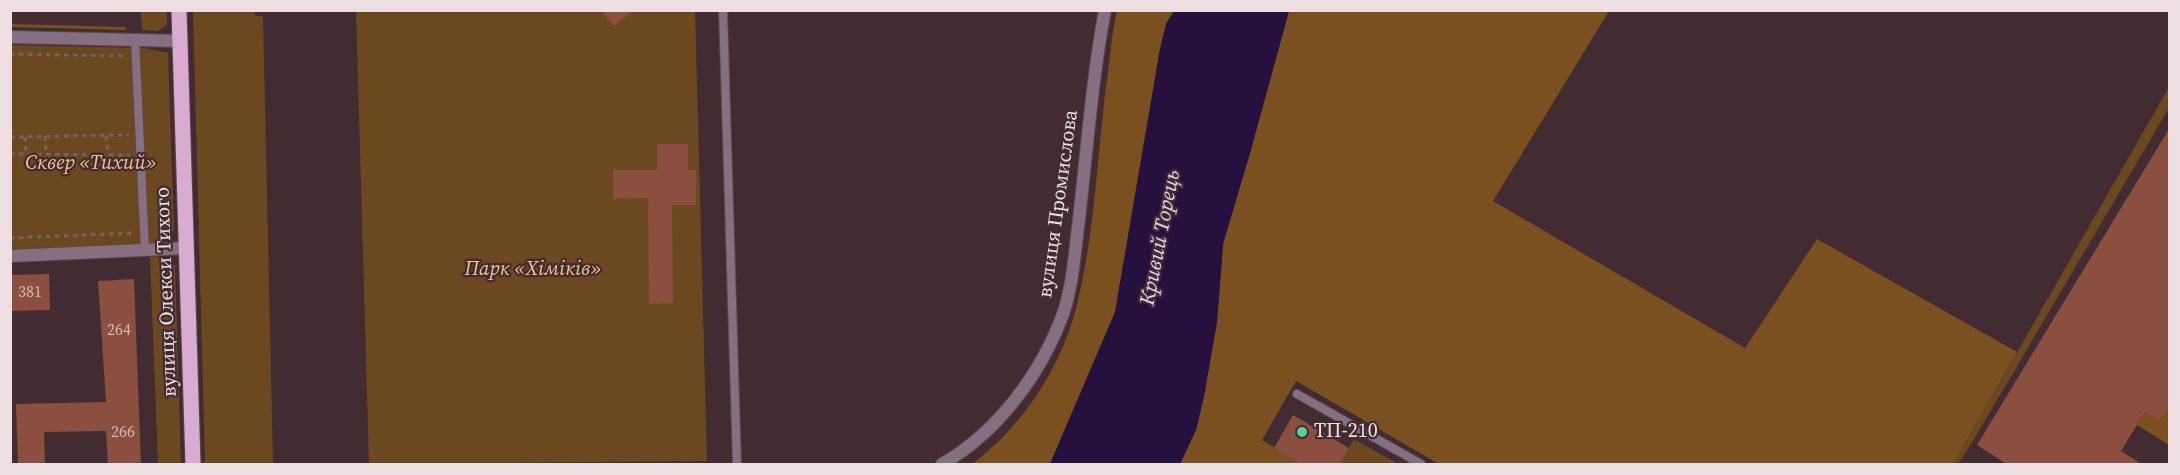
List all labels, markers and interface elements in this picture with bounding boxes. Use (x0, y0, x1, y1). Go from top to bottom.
street label: вулиця Промислова (1034, 109, 1084, 299)
park label: Сквер «Тихий» (25, 152, 157, 176)
water label: Кривий Торець (1136, 168, 1186, 308)
street label: вулиця Олекси Тихого (151, 187, 183, 397)
park label: Парк «Хіміків» (465, 258, 601, 282)
house number: 381 (18, 283, 42, 303)
house number: 264 (107, 321, 131, 341)
place label: ТП-210 (1314, 420, 1378, 444)
house number: 266 (111, 423, 135, 443)
marker: ТП-210 (1295, 425, 1309, 439)

